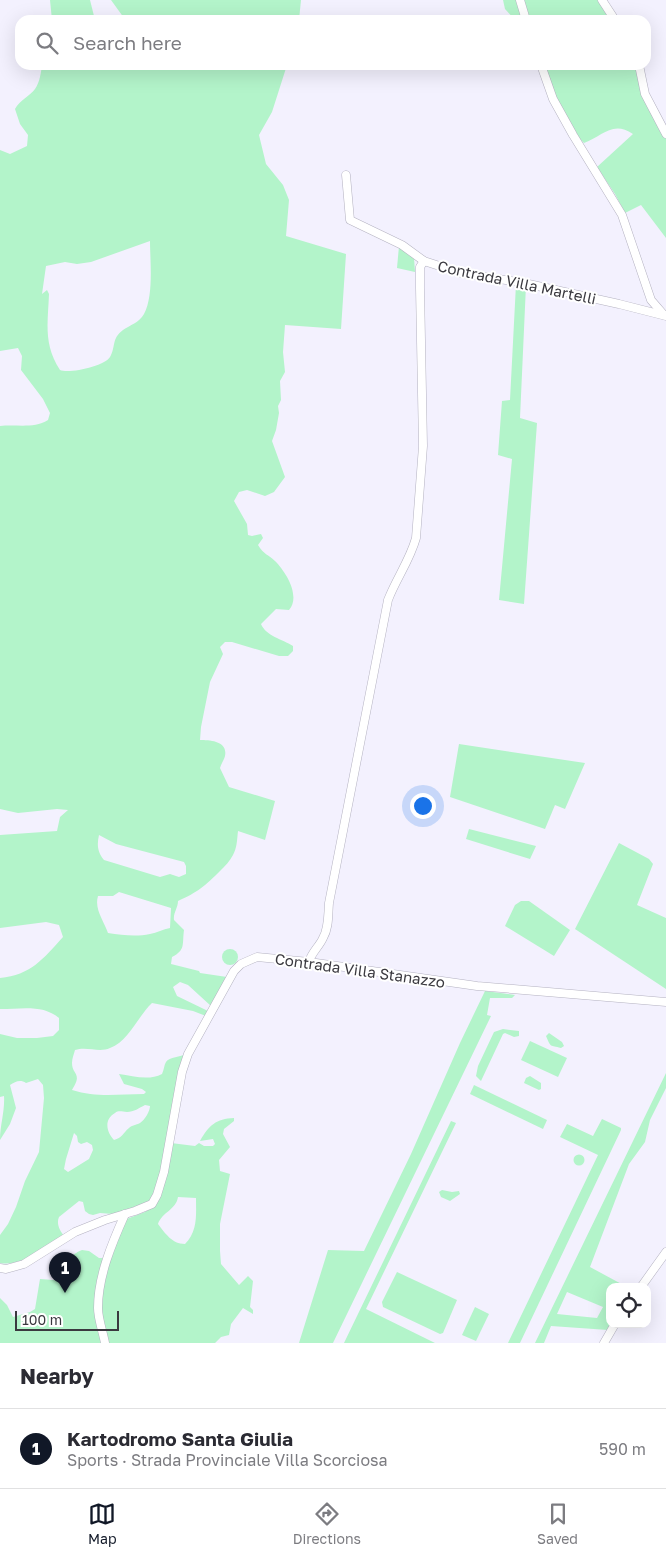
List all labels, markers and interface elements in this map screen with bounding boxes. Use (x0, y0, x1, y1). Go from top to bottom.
search box (15, 15, 651, 70)
icon: search (33, 29, 61, 57)
text: Search here (73, 31, 182, 54)
street label: Contrada Villa Martelli (436, 256, 598, 308)
your location (410, 793, 436, 819)
street label: Contrada Villa Stanazzo (274, 949, 446, 991)
pin: 1 (49, 1252, 81, 1293)
map controls (606, 1283, 651, 1328)
button: locate (606, 1283, 651, 1328)
scale bar (15, 1308, 119, 1331)
text: 100 m (22, 1311, 62, 1328)
text: Nearby (20, 1363, 94, 1389)
text: Kartodromo Santa Giulia (67, 1427, 293, 1450)
text: 1 (32, 1439, 40, 1459)
text: 590 m (599, 1439, 646, 1459)
text: Sports · Strada Provinciale Villa Scorciosa (67, 1450, 388, 1470)
tab: Map (88, 1500, 117, 1547)
tab: Directions (293, 1500, 361, 1547)
tab: Saved (537, 1500, 578, 1547)

